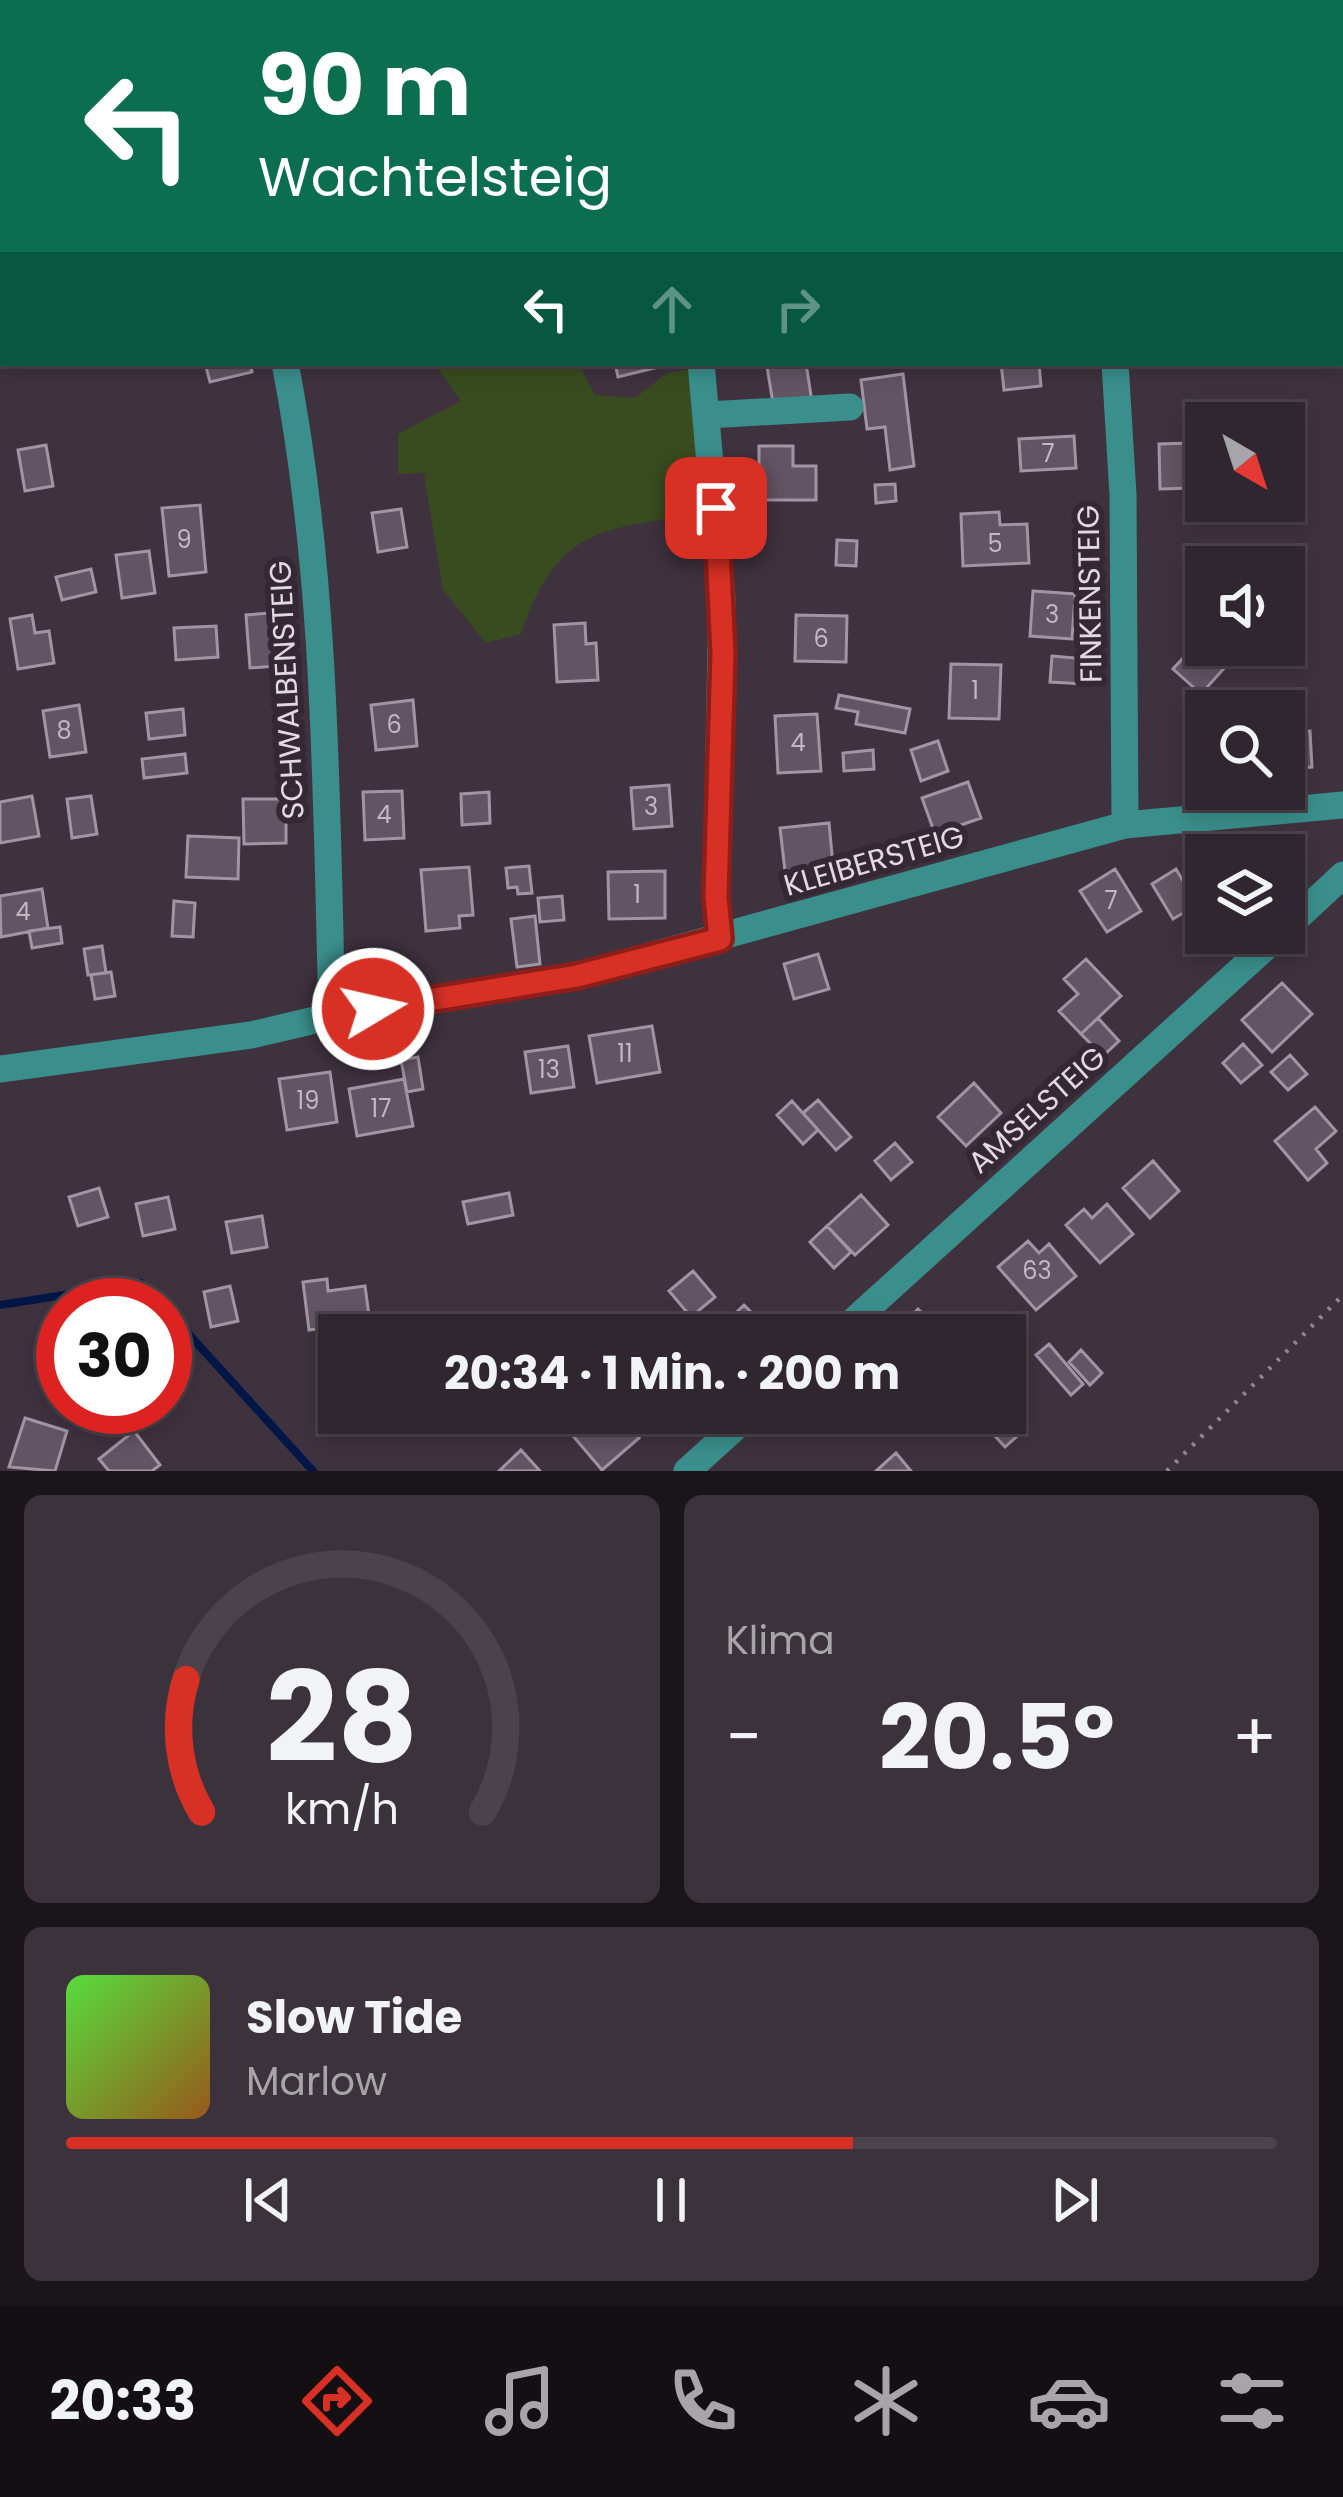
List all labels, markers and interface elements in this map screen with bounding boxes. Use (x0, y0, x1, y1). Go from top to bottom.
text: 90 m (258, 27, 471, 144)
icon: left (60, 48, 216, 204)
text: Wachtelsteig (258, 139, 612, 215)
icon: left (513, 276, 579, 342)
icon: ahead (639, 276, 705, 342)
icon: right (765, 276, 831, 342)
north arrow (1185, 402, 1305, 522)
map controls (1185, 402, 1305, 954)
house number: 7 (1041, 437, 1055, 470)
pin (665, 457, 767, 559)
icon: arrive (683, 475, 749, 541)
street label: FINKENSTEIG (1066, 505, 1113, 683)
house number: 9 (176, 523, 192, 556)
house number: 5 (987, 527, 1003, 560)
button: sound (1185, 546, 1305, 666)
street label: SCHWALBENSTEIG (258, 560, 315, 820)
house number: 3 (1045, 598, 1059, 631)
house number: 6 (813, 622, 829, 655)
house number: 1 (971, 674, 979, 707)
button: search (1185, 690, 1305, 810)
house number: 6 (386, 708, 402, 741)
house number: 8 (56, 714, 72, 747)
house number: 4 (790, 726, 806, 759)
house number: 3 (644, 790, 658, 823)
house number: 4 (376, 798, 392, 831)
street label: KLEIBERSTEIG (779, 814, 969, 907)
button: layers (1185, 834, 1305, 954)
house number: 1 (633, 878, 641, 911)
house number: 7 (1104, 884, 1118, 917)
house number: 4 (15, 895, 31, 928)
position arrow (310, 946, 436, 1072)
street label: AMSELSTEIG (958, 1036, 1115, 1183)
house number: 11 (617, 1037, 633, 1070)
house number: 13 (538, 1053, 560, 1086)
house number: 19 (297, 1084, 319, 1117)
house number: 17 (371, 1092, 391, 1125)
house number: 63 (1022, 1254, 1052, 1287)
speed limit sign: 30 (36, 1278, 192, 1434)
text: 20:34 · 1 Min. · 200 m (444, 1342, 900, 1405)
text: Klima (726, 1613, 835, 1668)
text: 28 (266, 1630, 418, 1805)
text: 20.5° (879, 1674, 1115, 1801)
text: − (726, 1691, 762, 1783)
text: + (1232, 1691, 1277, 1783)
text: km/h (285, 1779, 399, 1839)
text: Slow Tide (246, 1986, 462, 2049)
text: Marlow (246, 2054, 387, 2109)
icon: previous (235, 2167, 301, 2233)
icon: pause (638, 2167, 704, 2233)
icon: next (1042, 2167, 1108, 2233)
icon: directions (295, 2359, 379, 2443)
icon: music (478, 2359, 562, 2443)
icon: phone (661, 2359, 745, 2443)
icon: climate (844, 2359, 928, 2443)
icon: car (1027, 2359, 1111, 2443)
icon: filters (1210, 2359, 1294, 2443)
text: 20:33 (49, 2363, 196, 2439)

